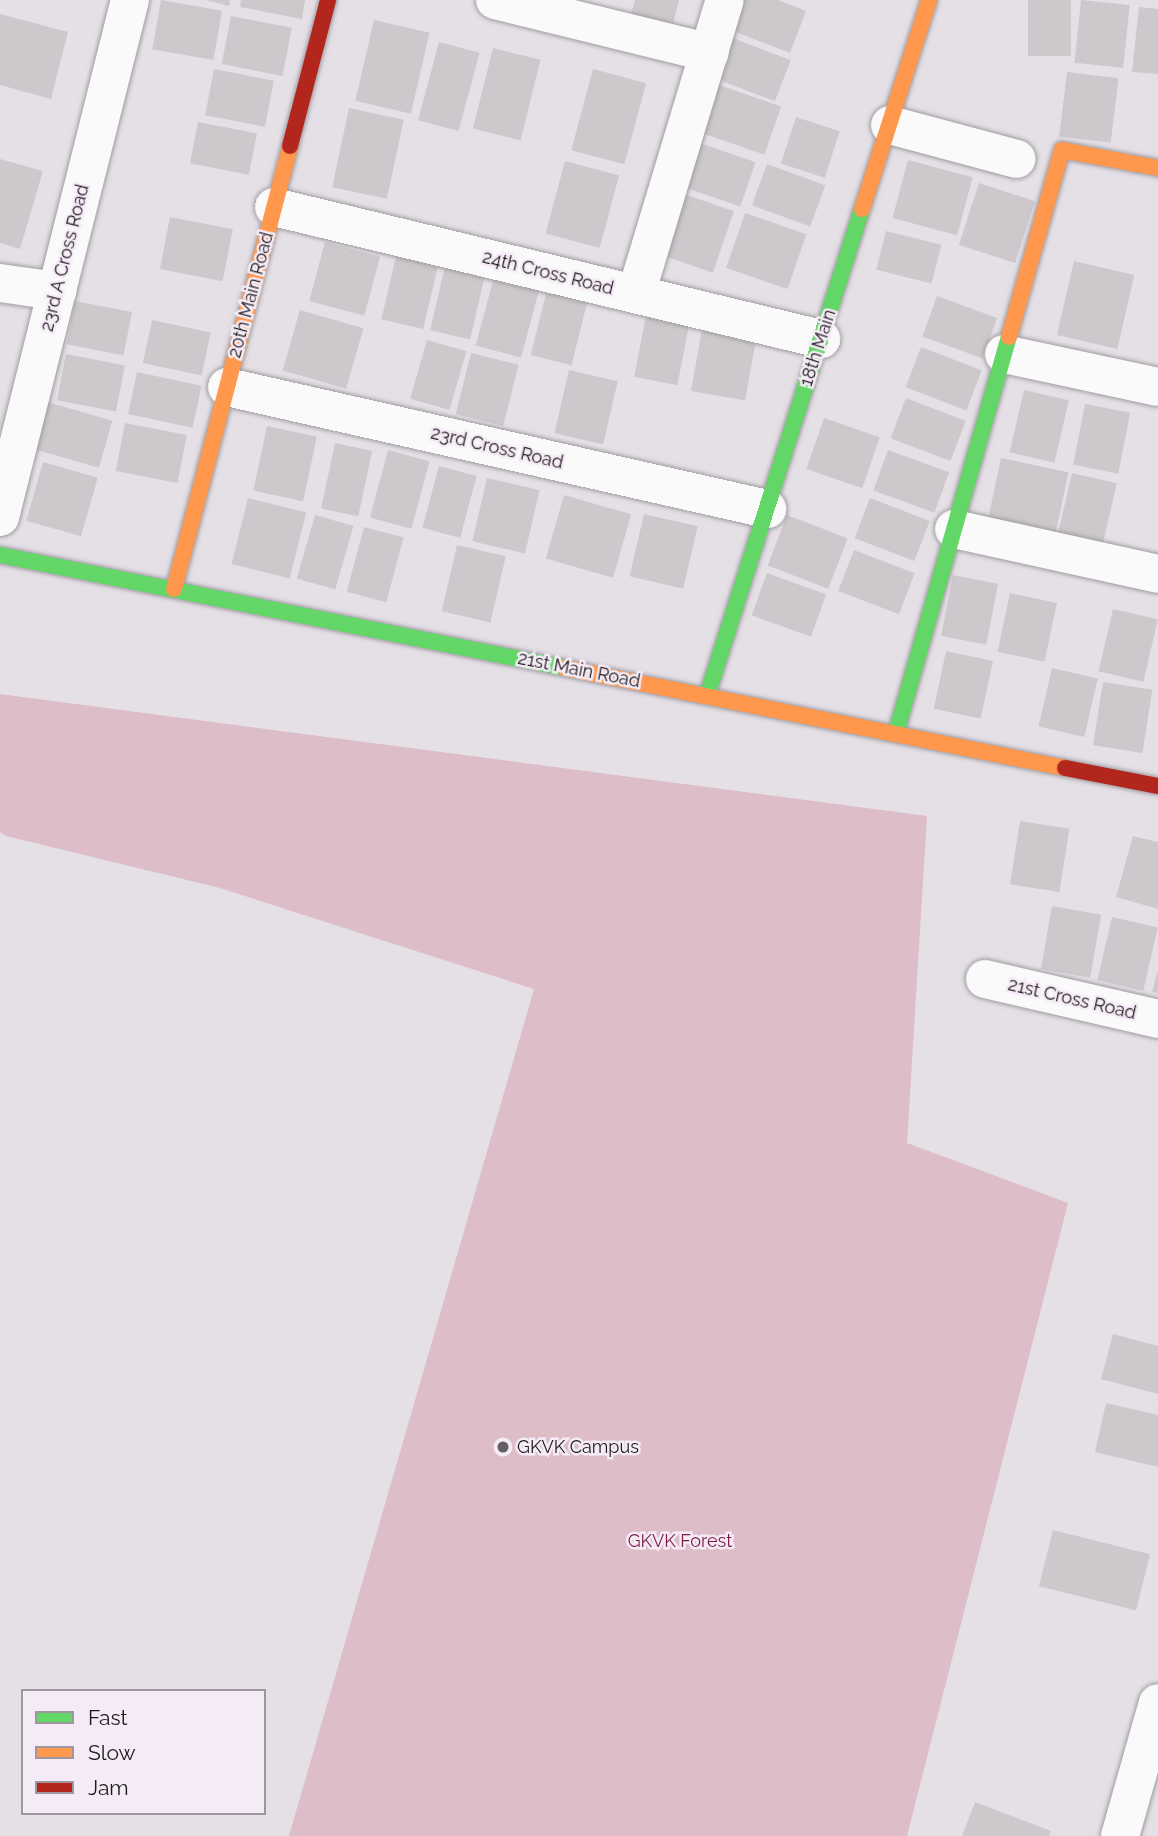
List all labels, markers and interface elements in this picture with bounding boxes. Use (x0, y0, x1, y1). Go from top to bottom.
street label: 23rd A Cross Road (36, 182, 94, 334)
street label: 20th Main Road (224, 230, 278, 360)
street label: 24th Cross Road (480, 246, 616, 300)
street label: 18th Main (795, 307, 841, 389)
street label: 23rd Cross Road (429, 422, 565, 474)
street label: 21st Main Road (516, 648, 642, 692)
street label: 21st Cross Road (1006, 974, 1138, 1024)
place label: GKVK Campus (517, 1436, 639, 1458)
marker: GKVK Campus (495, 1439, 511, 1455)
park label: GKVK Forest (628, 1530, 732, 1552)
legend (21, 1689, 266, 1815)
text: Fast (88, 1705, 128, 1730)
text: Slow (88, 1740, 136, 1765)
text: Jam (88, 1775, 129, 1800)

